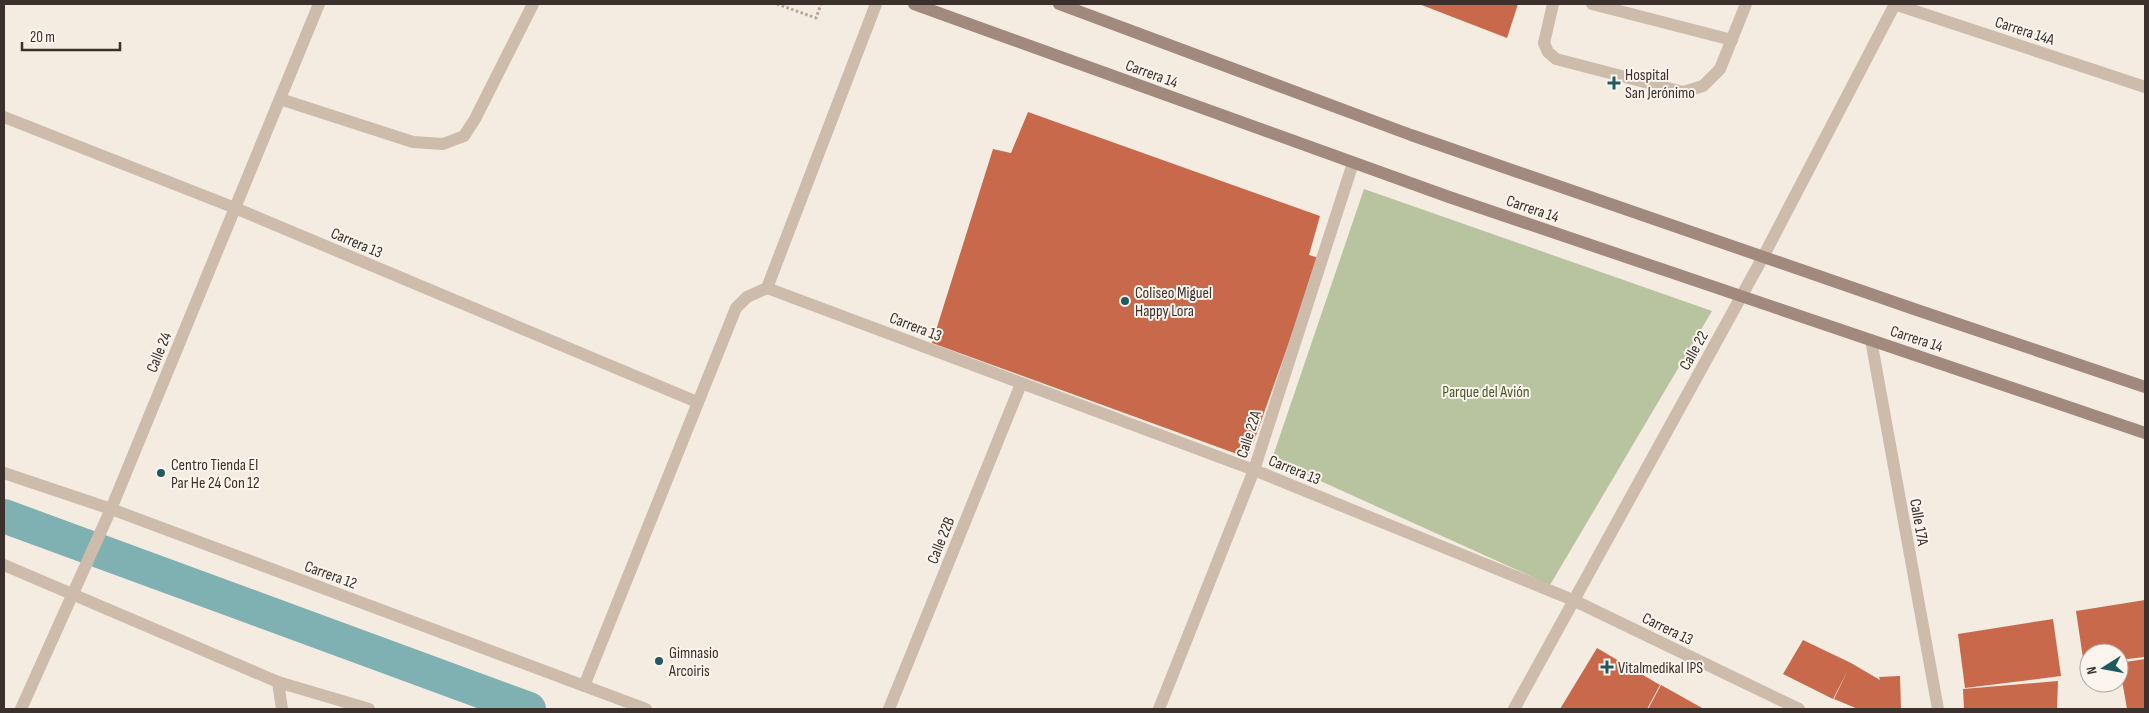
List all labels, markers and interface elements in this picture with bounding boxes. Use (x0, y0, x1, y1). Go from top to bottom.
street label: Carrera 14A (1993, 13, 2057, 50)
scale bar (22, 20, 120, 52)
text: 20 m (30, 28, 55, 47)
street label: Carrera 14 (1123, 56, 1181, 93)
place label: Hospital San Jerónimo (1625, 66, 1695, 103)
marker: Hospital San Jerónimo (1607, 76, 1621, 90)
street label: Carrera 14 (1504, 192, 1562, 227)
street label: Carrera 13 (328, 224, 385, 263)
place label: Coliseo Miguel Happy Lora (1135, 284, 1212, 321)
marker: Coliseo Miguel Happy Lora (1119, 295, 1131, 307)
street label: Carrera 13 (887, 309, 944, 346)
street label: Carrera 14 (1888, 322, 1946, 357)
street label: Calle 22 (1676, 328, 1713, 374)
street label: Calle 24 (143, 329, 176, 375)
park label: Parque del Avión (1442, 383, 1530, 402)
street label: Calle 22A (1233, 408, 1266, 461)
street label: Carrera 13 (1266, 451, 1323, 489)
place label: Centro Tienda El Par He 24 Con 12 (171, 456, 260, 493)
marker: Centro Tienda El Par He 24 Con 12 (155, 467, 167, 479)
street label: Calle 17A (1905, 497, 1932, 547)
street label: Calle 22B (923, 514, 959, 567)
street label: Carrera 12 (302, 557, 359, 594)
street label: Carrera 13 (1639, 609, 1696, 650)
north arrow (2079, 643, 2129, 693)
place label: Gimnasio Arcoiris (668, 644, 719, 681)
marker: Gimnasio Arcoiris (653, 655, 665, 667)
place label: Vitalmedikal IPS (1618, 659, 1703, 678)
marker: Vitalmedikal IPS (1600, 660, 1614, 674)
text: N (2083, 665, 2101, 676)

